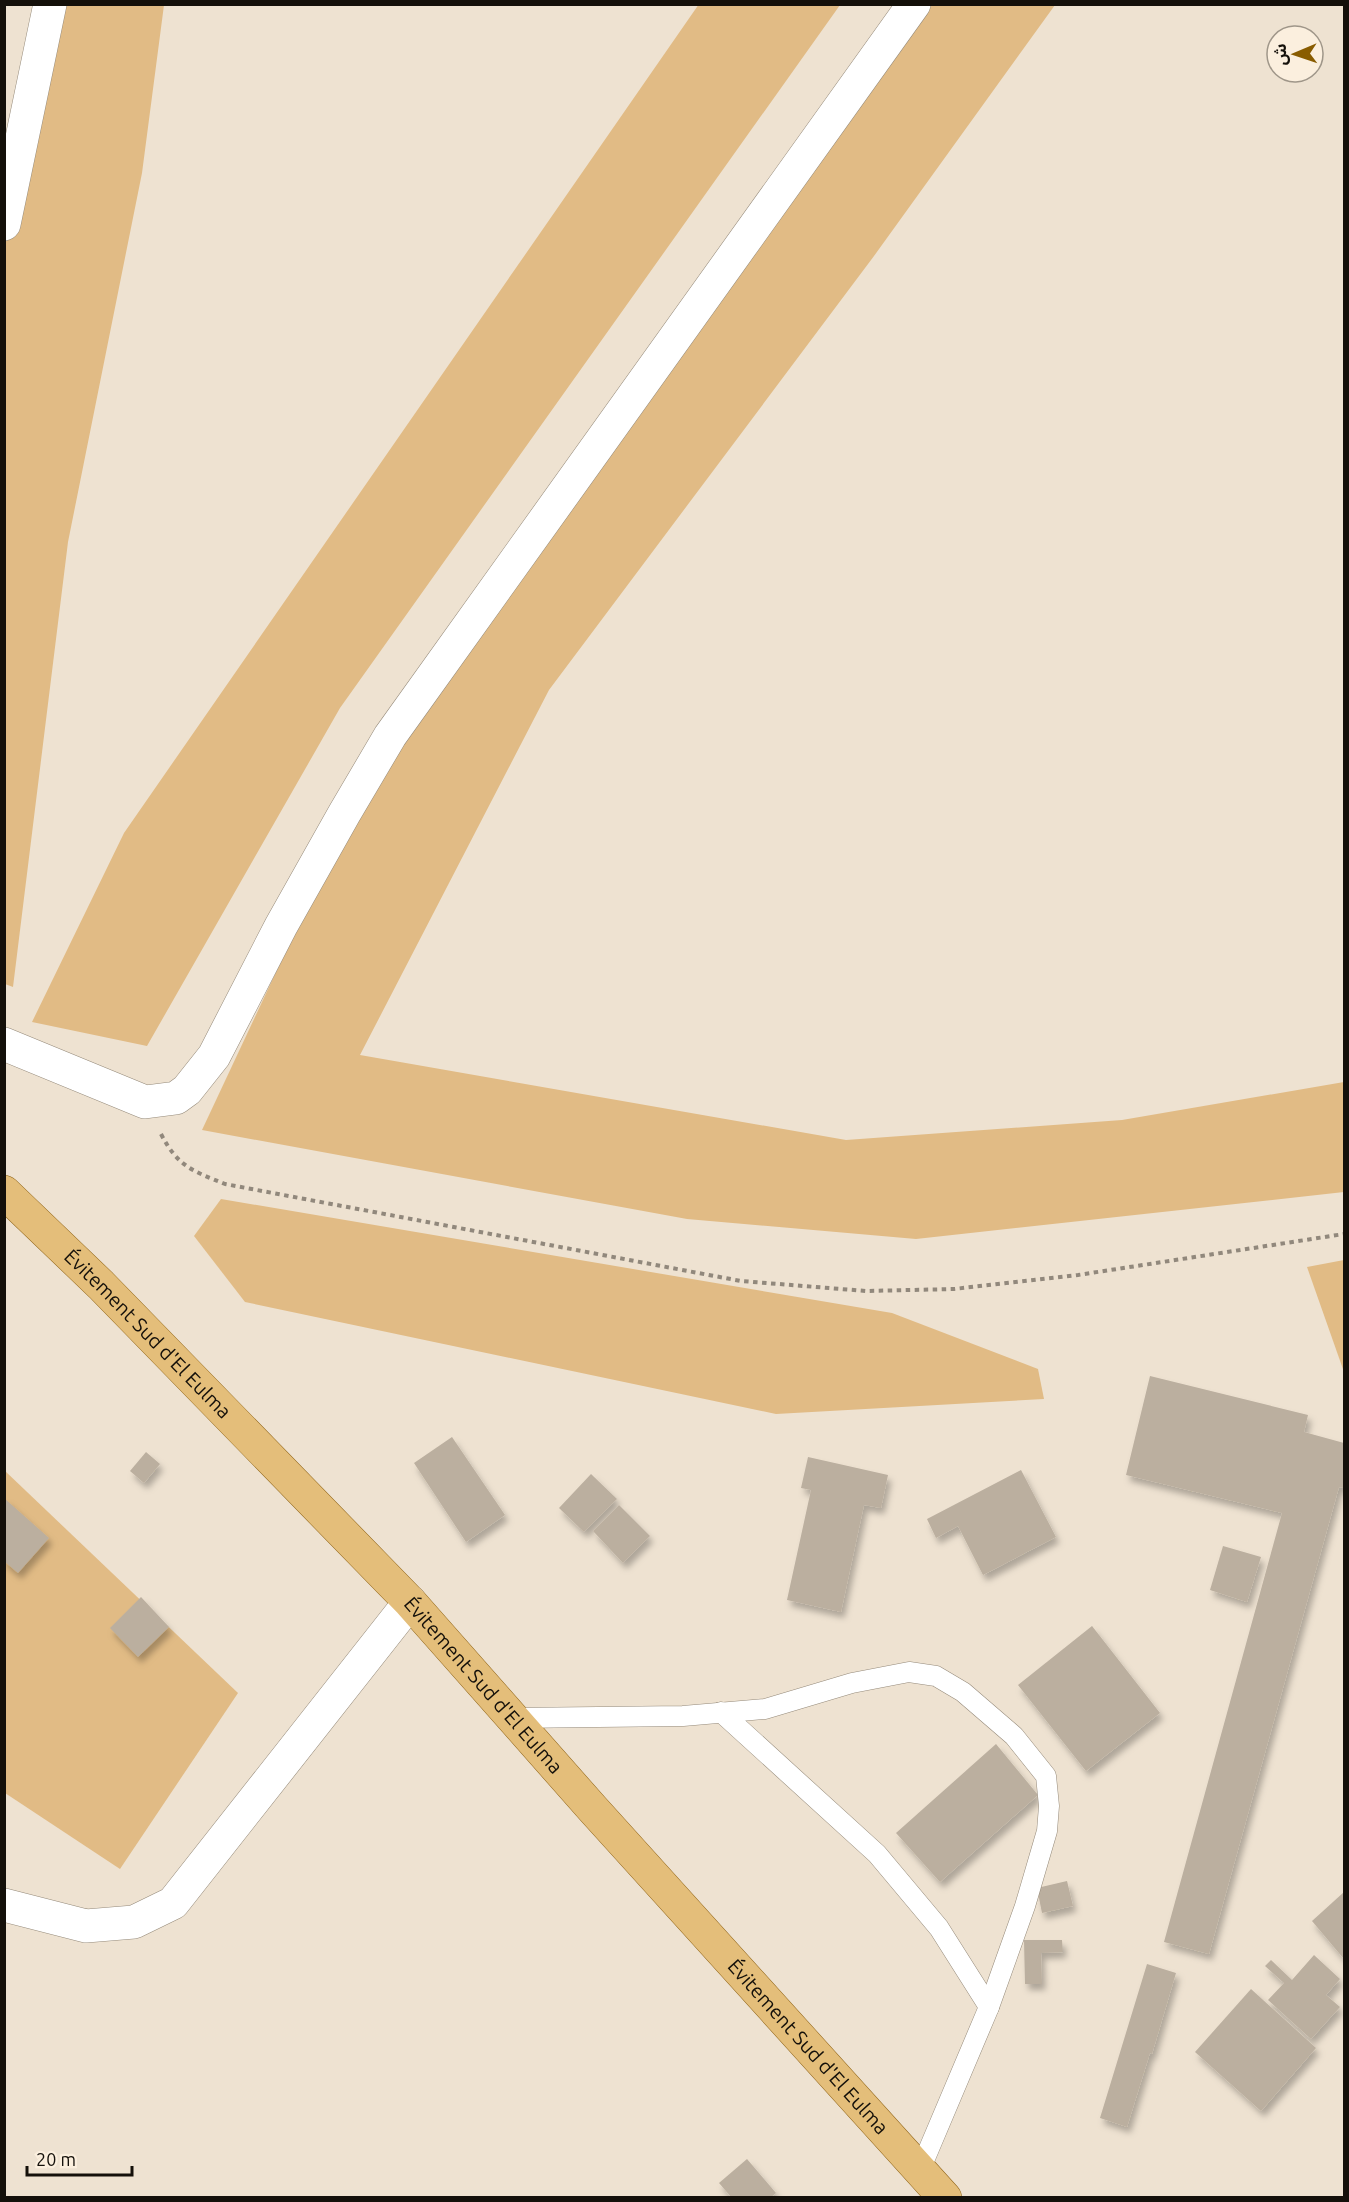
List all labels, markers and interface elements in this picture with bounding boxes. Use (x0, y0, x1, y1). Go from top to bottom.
north arrow (1265, 24, 1325, 84)
text: ش (1271, 43, 1290, 66)
street label: Évitement Sud d'El Eulma (60, 1244, 236, 1423)
street label: Évitement Sud d'El Eulma (400, 1592, 568, 1778)
street label: Évitement Sud d'El Eulma (724, 1954, 893, 2139)
scale bar (27, 2139, 132, 2177)
text: 20 m (36, 2149, 76, 2169)

